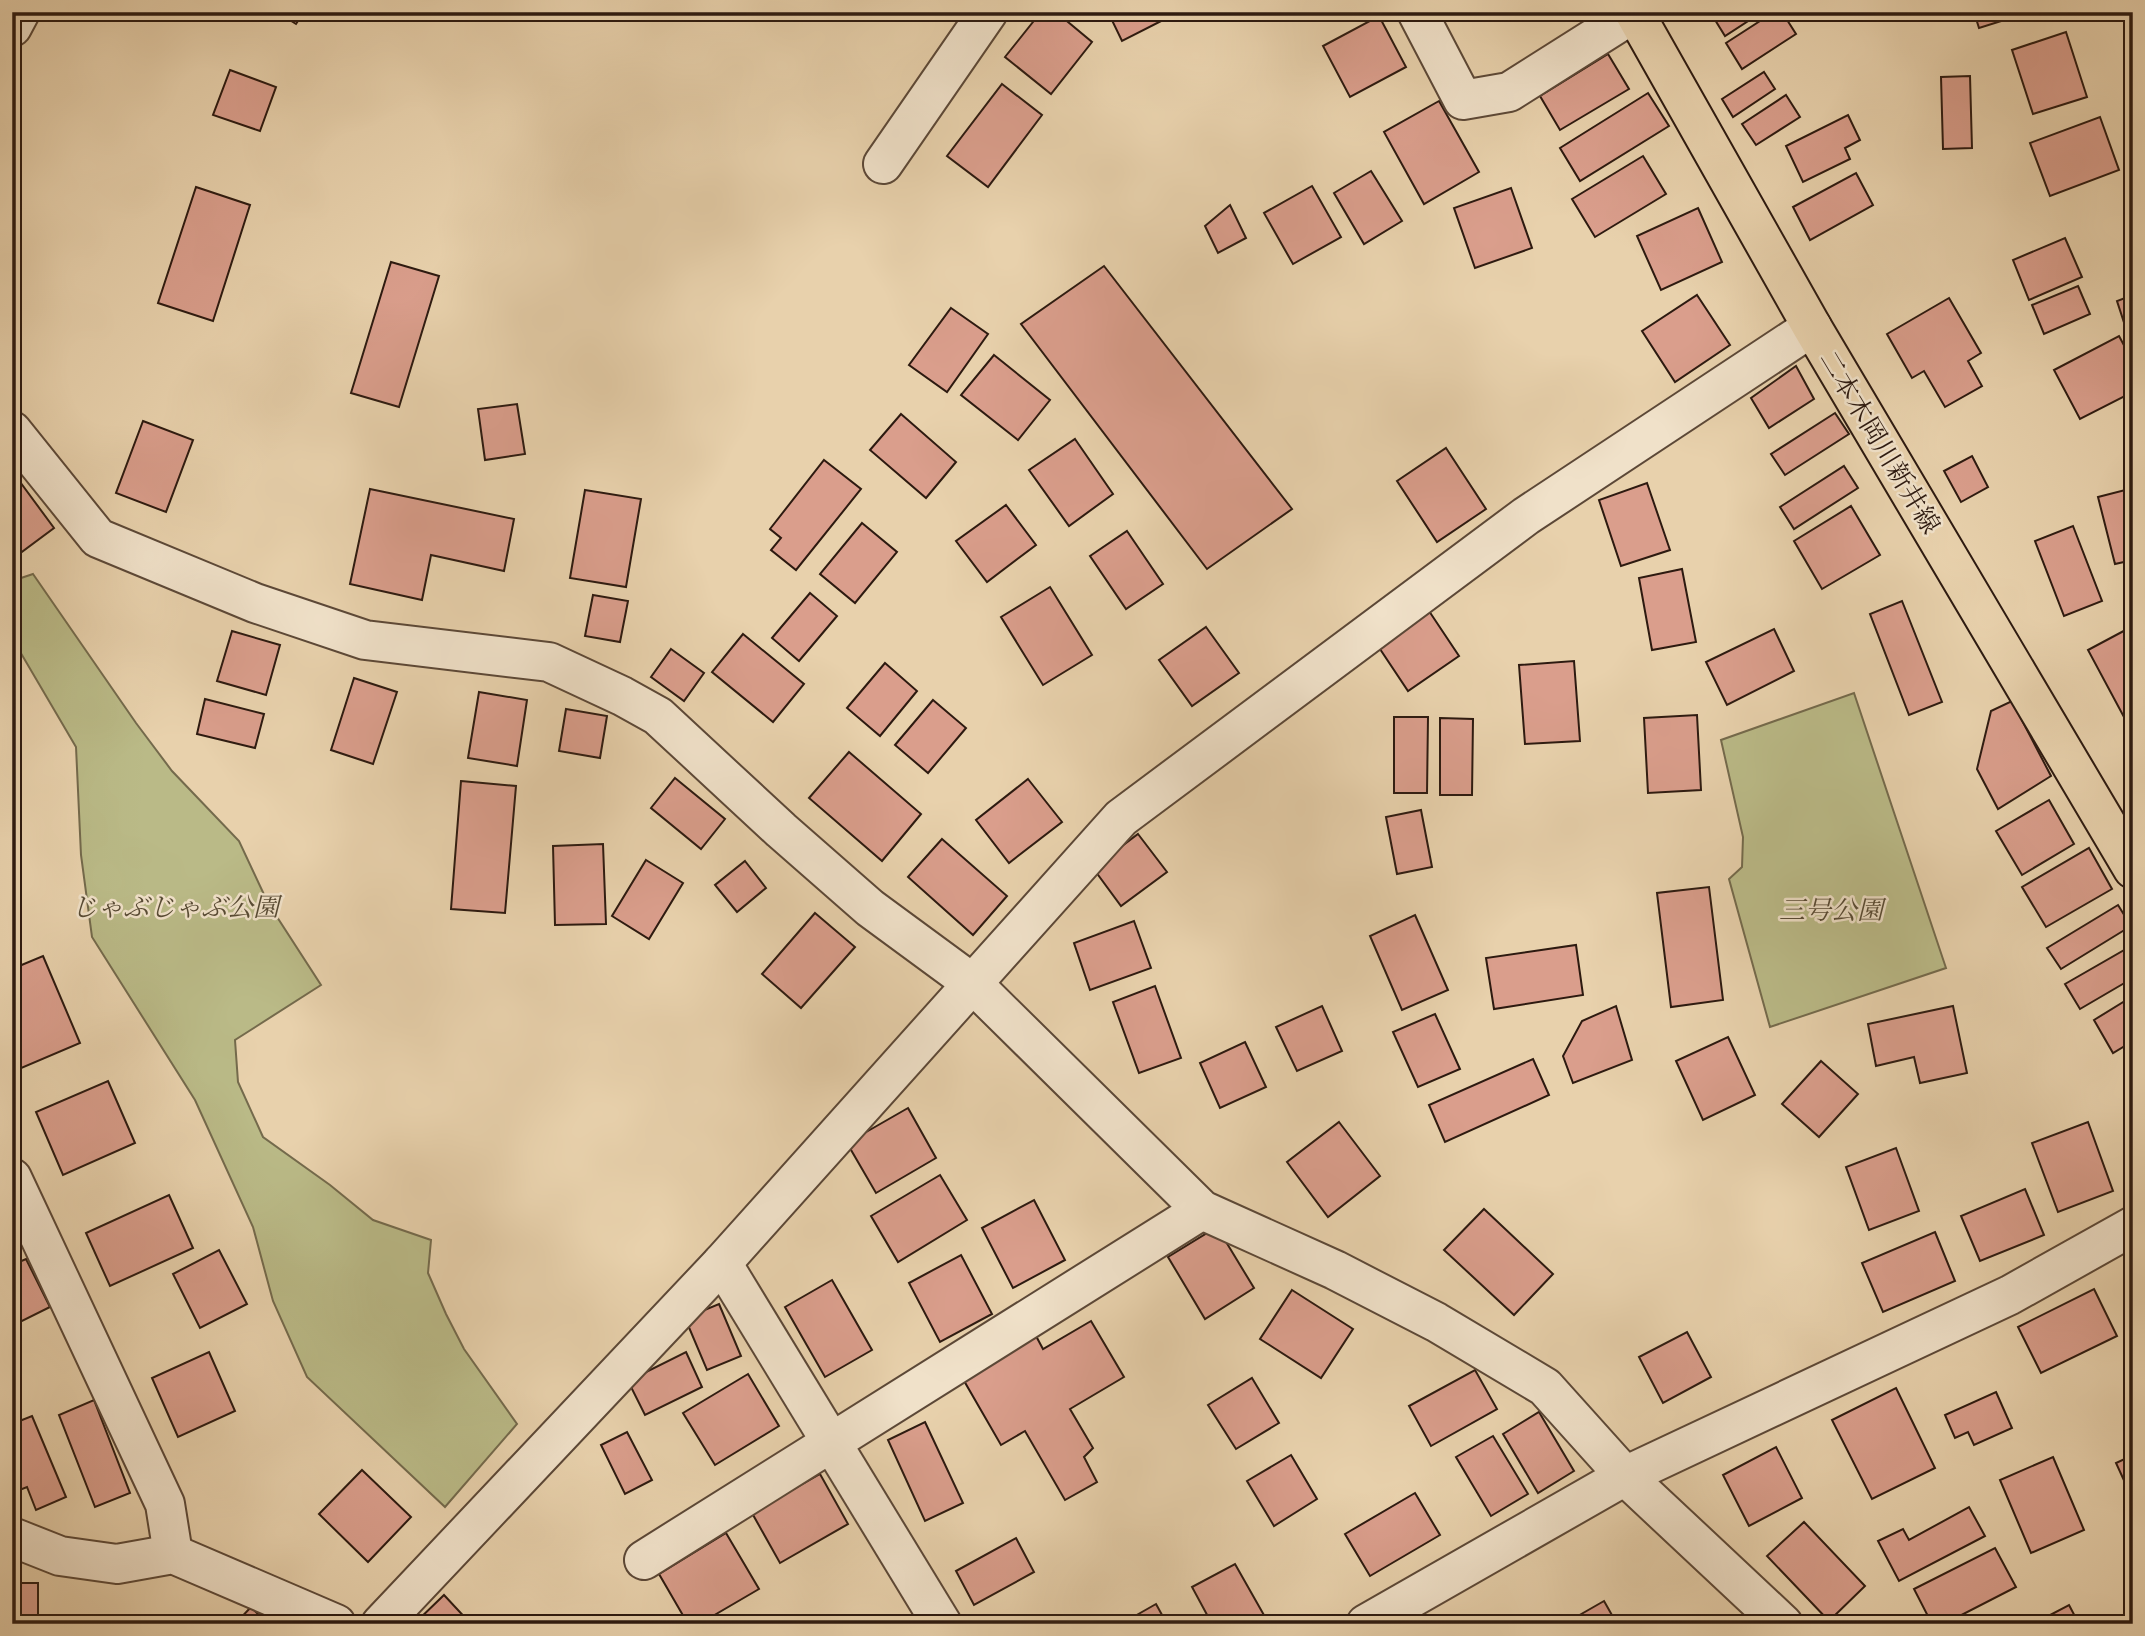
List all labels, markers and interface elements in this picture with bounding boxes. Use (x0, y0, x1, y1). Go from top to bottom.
street label: 二本木岡川新井線 (1809, 345, 1947, 541)
park label: じゃぶじゃぶ公園 (71, 891, 283, 927)
park label: 三号公園 (1779, 894, 1887, 930)

